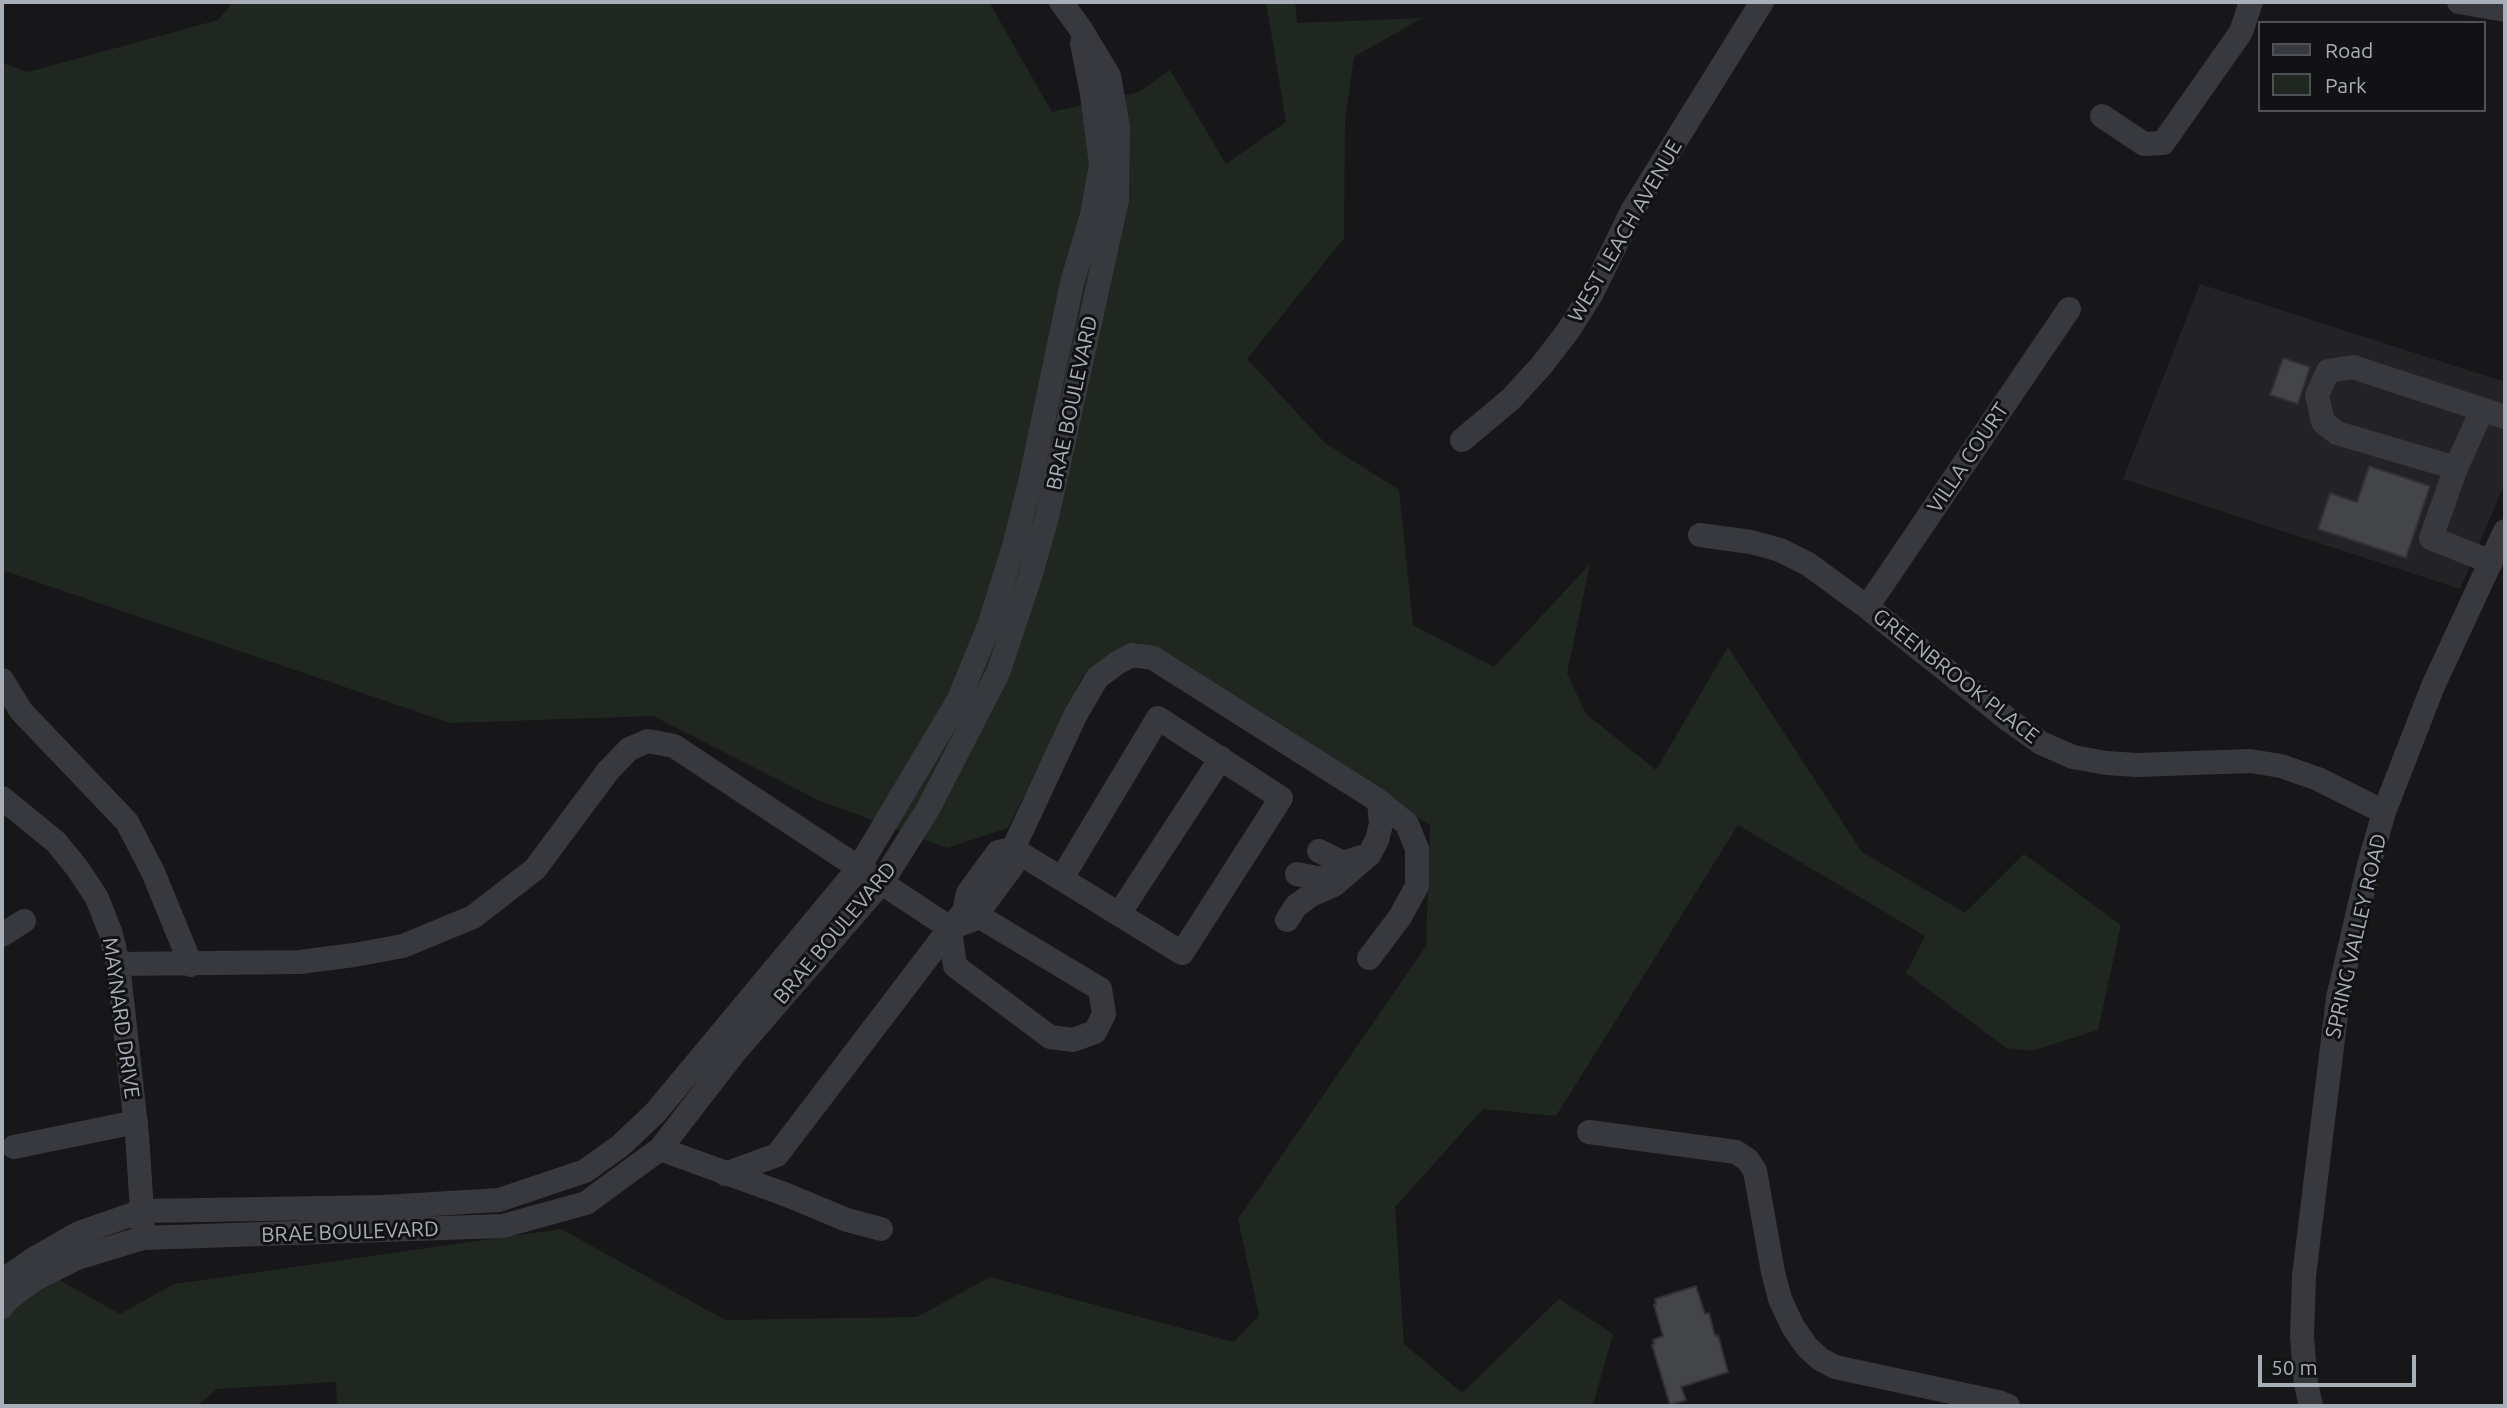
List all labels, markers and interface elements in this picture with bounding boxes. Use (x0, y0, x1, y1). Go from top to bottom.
legend (2258, 21, 2486, 112)
text: Road (2325, 38, 2373, 62)
text: Park (2325, 73, 2367, 97)
street label: WEST LEACH AVENUE (1563, 136, 1687, 326)
street label: BRAE BOULEVARD (1041, 314, 1103, 492)
street label: VILLA COURT (1922, 398, 2014, 518)
street label: GREENBROOK PLACE (1868, 603, 2044, 749)
street label: SPRING VALLEY ROAD (2320, 831, 2392, 1041)
street label: BRAE BOULEVARD (768, 857, 902, 1009)
street label: MAYNARD DRIVE (97, 936, 145, 1100)
street label: BRAE BOULEVARD (261, 1216, 439, 1248)
scale bar (2262, 1342, 2420, 1386)
text: 50 m (2271, 1355, 2318, 1379)

